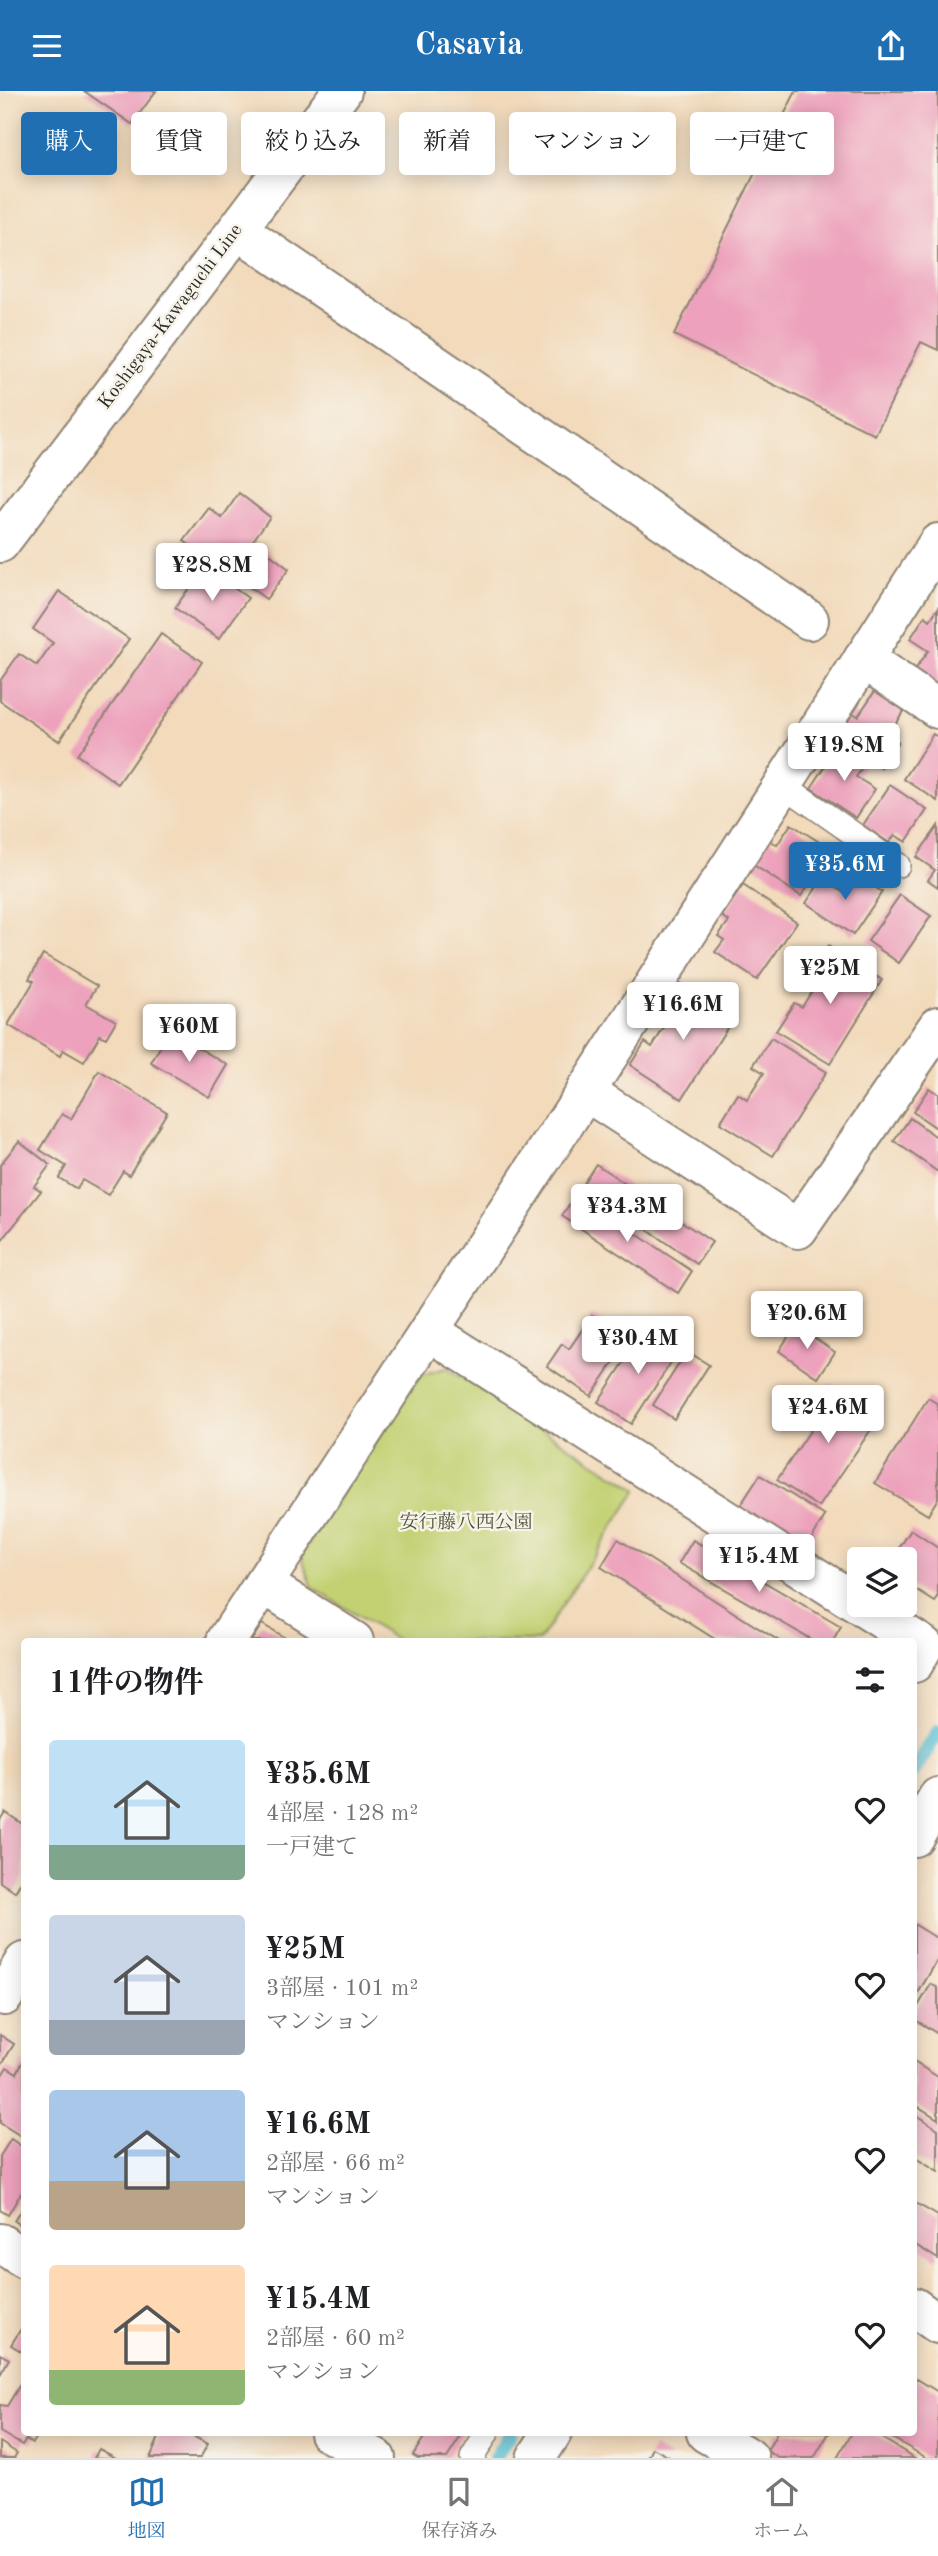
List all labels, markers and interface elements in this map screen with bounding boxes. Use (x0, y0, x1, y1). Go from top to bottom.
icon: menu (28, 27, 66, 65)
icon: share (872, 27, 910, 65)
text: Casavia (415, 30, 523, 62)
chip: 購入 (21, 112, 117, 175)
chip: 賃貸 (131, 112, 227, 175)
chip: 絞り込み (241, 112, 385, 175)
chip: 新着 (399, 112, 495, 175)
chip: マンション (509, 112, 676, 175)
chip: 一戸建て (690, 112, 834, 175)
street label: Koshigaya-Kawaguchi Line (95, 221, 247, 413)
pin: ¥28.8M (155, 543, 269, 603)
text: ¥28.8M (172, 554, 252, 577)
pin: ¥19.8M (787, 723, 901, 783)
text: ¥19.8M (804, 734, 884, 757)
pin: ¥35.6M (788, 843, 902, 902)
text: ¥35.6M (805, 853, 885, 876)
pin: ¥25M (789, 947, 871, 1006)
text: ¥25M (800, 957, 860, 980)
pin: ¥16.6M (626, 983, 740, 1042)
text: ¥16.6M (643, 993, 723, 1016)
pin: ¥60M (148, 1005, 230, 1064)
text: ¥60M (159, 1015, 219, 1038)
pin: ¥34.3M (570, 1185, 684, 1244)
text: ¥34.3M (587, 1195, 667, 1218)
pin: ¥20.6M (750, 1291, 864, 1351)
text: ¥20.6M (767, 1302, 847, 1325)
pin: ¥30.4M (581, 1317, 695, 1376)
text: ¥30.4M (598, 1327, 678, 1350)
pin: ¥24.6M (771, 1385, 885, 1445)
text: ¥24.6M (788, 1396, 868, 1419)
park label: 安行藤八西公園 (399, 1512, 533, 1533)
pin: ¥15.4M (702, 1535, 816, 1594)
text: ¥15.4M (719, 1545, 799, 1568)
map controls (847, 1547, 917, 1617)
button: layers (847, 1547, 917, 1617)
icon: filters (851, 1661, 889, 1699)
text: 11件の物件 (49, 1669, 204, 1699)
text: ¥35.6M (266, 1760, 371, 1790)
icon: home (105, 1768, 189, 1852)
icon: heart (851, 1791, 889, 1829)
text: 4部屋 · 128 m² (266, 1802, 418, 1825)
text: 一戸建て (266, 1836, 358, 1859)
text: ¥25M (266, 1935, 345, 1965)
icon: home (105, 1943, 189, 2027)
icon: heart (851, 1966, 889, 2004)
text: 3部屋 · 101 m² (266, 1977, 418, 2000)
text: マンション (266, 2011, 380, 2034)
text: ¥16.6M (266, 2110, 371, 2140)
icon: home (105, 2118, 189, 2202)
icon: heart (851, 2141, 889, 2179)
text: 2部屋 · 66 m² (266, 2152, 405, 2175)
text: マンション (266, 2186, 380, 2209)
text: ¥15.4M (266, 2285, 371, 2315)
icon: home (105, 2293, 189, 2377)
icon: heart (851, 2316, 889, 2354)
text: 2部屋 · 60 m² (266, 2327, 405, 2350)
text: マンション (266, 2361, 380, 2384)
tab: 地図 (128, 2473, 166, 2544)
tab: 保存済み (421, 2473, 497, 2544)
tab: ホーム (753, 2473, 810, 2544)

